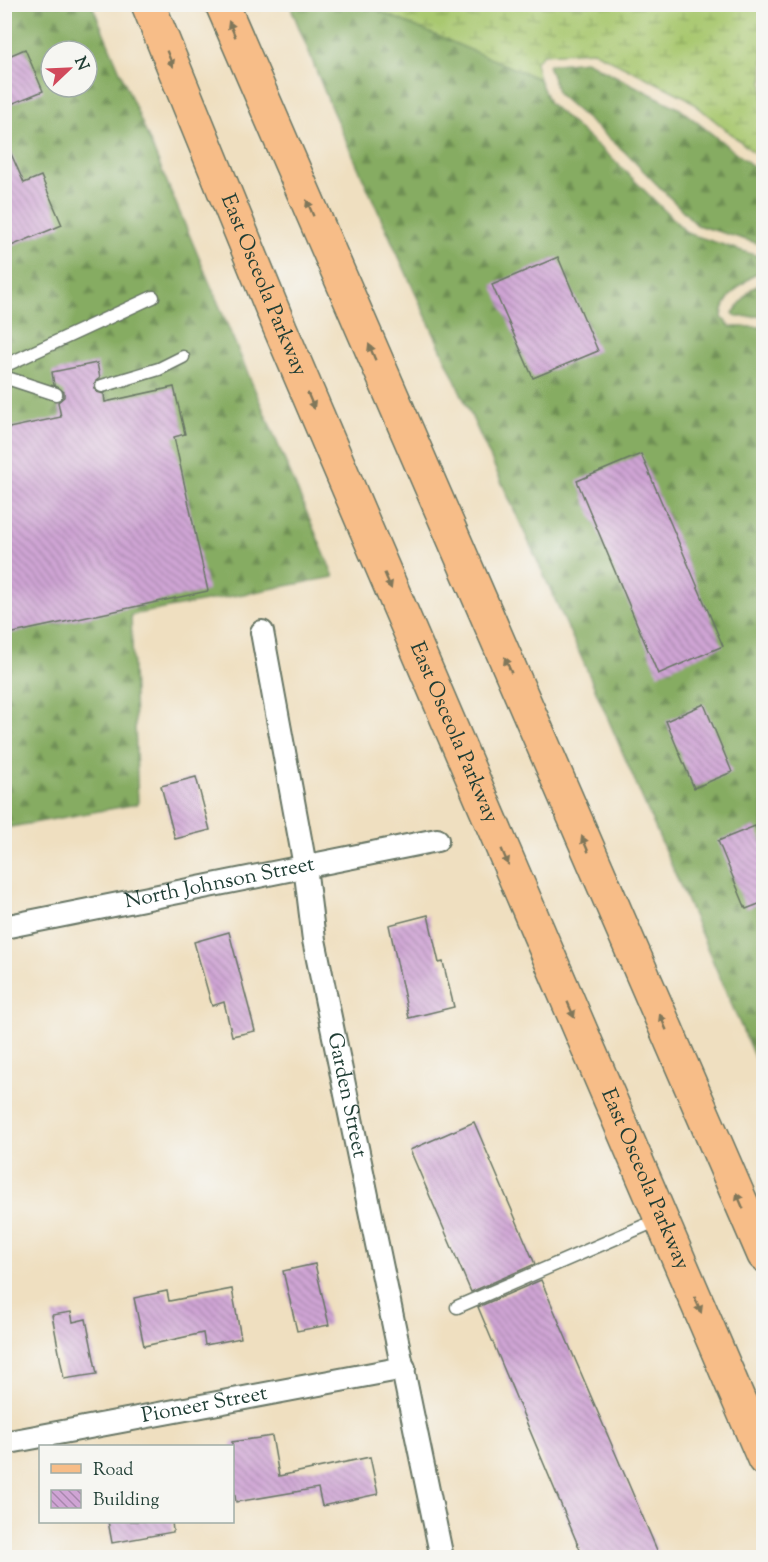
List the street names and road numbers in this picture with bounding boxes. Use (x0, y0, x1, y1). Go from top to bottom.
street label: East Osceola Parkway (212, 190, 314, 382)
street label: East Osceola Parkway (401, 637, 505, 828)
street label: North Johnson Street (122, 850, 317, 917)
street label: Garden Street (319, 1030, 374, 1161)
street label: East Osceola Parkway (592, 1084, 697, 1275)
street label: Pioneer Street (139, 1379, 270, 1432)

